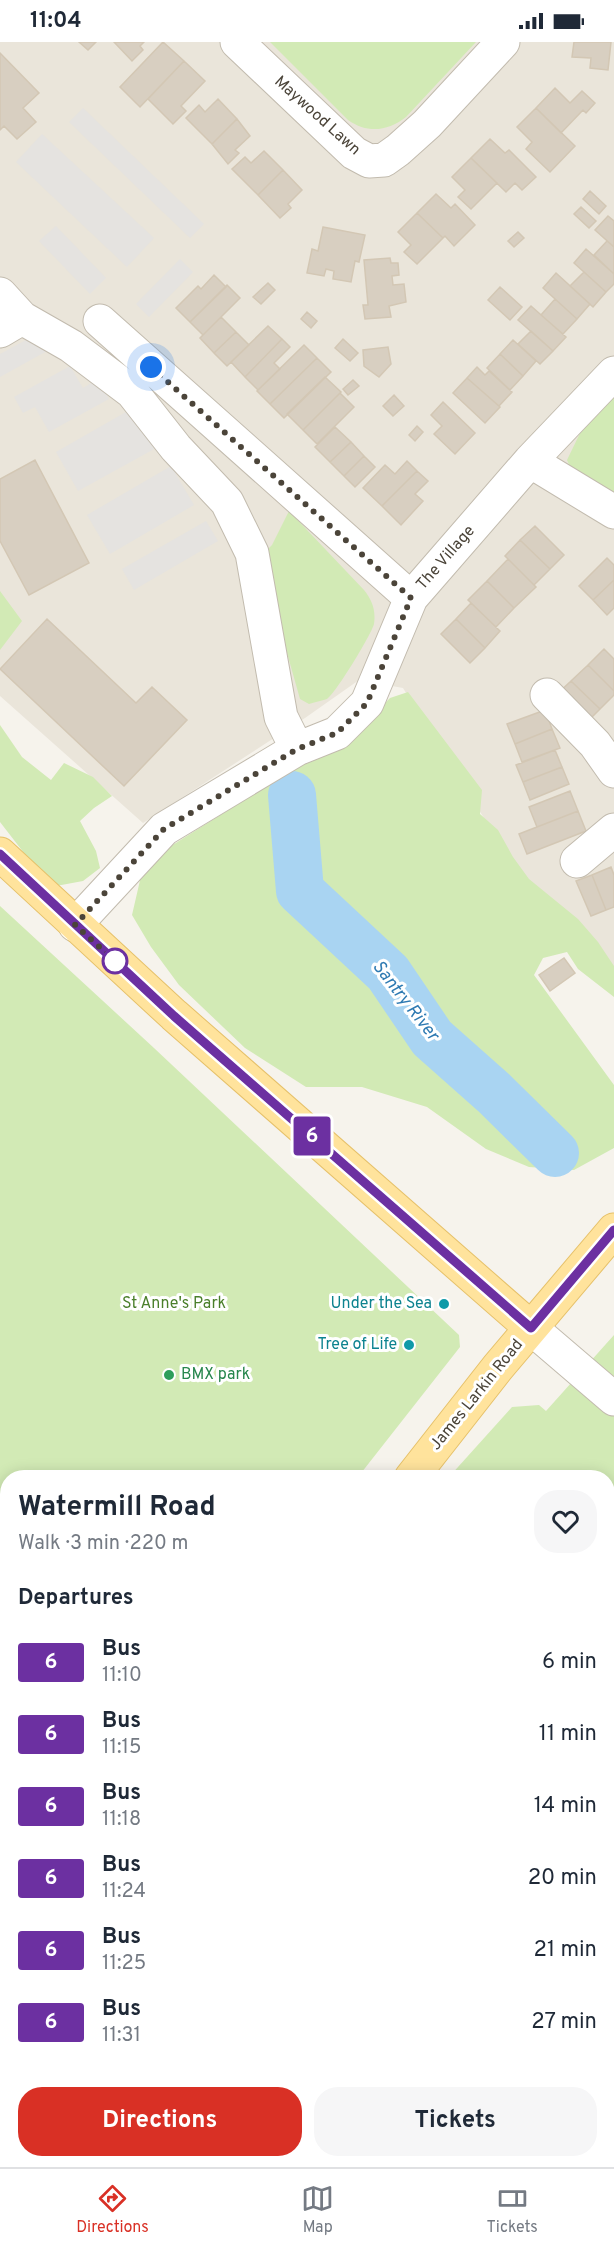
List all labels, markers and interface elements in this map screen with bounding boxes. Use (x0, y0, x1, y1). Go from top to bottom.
text: 11:04 (30, 8, 82, 35)
street label: Maywood Lawn (270, 72, 364, 160)
your location (136, 352, 166, 382)
street label: The Village (412, 521, 480, 595)
unlabelled marker (102, 948, 128, 974)
water label: Santry River (366, 956, 445, 1048)
line badge: 6 (292, 1116, 332, 1156)
text: 6 (306, 1123, 318, 1150)
park label: St Anne's Park (122, 1294, 226, 1314)
place label: Under the Sea (330, 1294, 432, 1314)
marker: Under the Sea (437, 1297, 451, 1311)
place label: Tree of Life (318, 1335, 397, 1355)
street label: James Larkin Road (426, 1335, 528, 1455)
marker: Tree of Life (402, 1338, 416, 1352)
place label: BMX park (181, 1365, 250, 1385)
marker: BMX park (162, 1368, 176, 1382)
text: Watermill Road (18, 1490, 216, 1526)
button: heart (534, 1490, 597, 1553)
text: Walk · 3 min · 220 m (18, 1531, 188, 1557)
text: Departures (18, 1585, 134, 1612)
text: Bus (102, 1636, 141, 1663)
text: 6 (45, 1649, 57, 1676)
text: 6 min (542, 1649, 597, 1676)
text: 11:10 (102, 1663, 142, 1689)
text: Bus (102, 1708, 141, 1735)
text: 6 (45, 1721, 57, 1748)
text: 11 min (539, 1721, 597, 1748)
text: 11:15 (102, 1735, 141, 1761)
text: Bus (102, 1780, 141, 1807)
text: 6 (45, 1793, 57, 1820)
text: 14 min (534, 1793, 597, 1820)
text: 11:18 (102, 1807, 141, 1833)
text: Bus (102, 1852, 141, 1879)
text: 6 (45, 1865, 57, 1892)
text: 20 min (528, 1865, 597, 1892)
text: 11:24 (102, 1879, 146, 1905)
text: Bus (102, 1924, 141, 1951)
text: 6 (45, 1937, 57, 1964)
text: 21 min (534, 1937, 597, 1964)
text: 11:25 (102, 1951, 146, 1977)
text: Bus (102, 1996, 141, 2023)
text: 6 (45, 2009, 57, 2036)
text: 27 min (531, 2009, 597, 2036)
text: 11:31 (102, 2023, 141, 2049)
button: Directions (18, 2087, 302, 2156)
button: Tickets (314, 2087, 597, 2156)
tab: Directions (76, 2182, 149, 2238)
tab: Map (301, 2182, 334, 2238)
tab: Tickets (487, 2182, 538, 2238)

